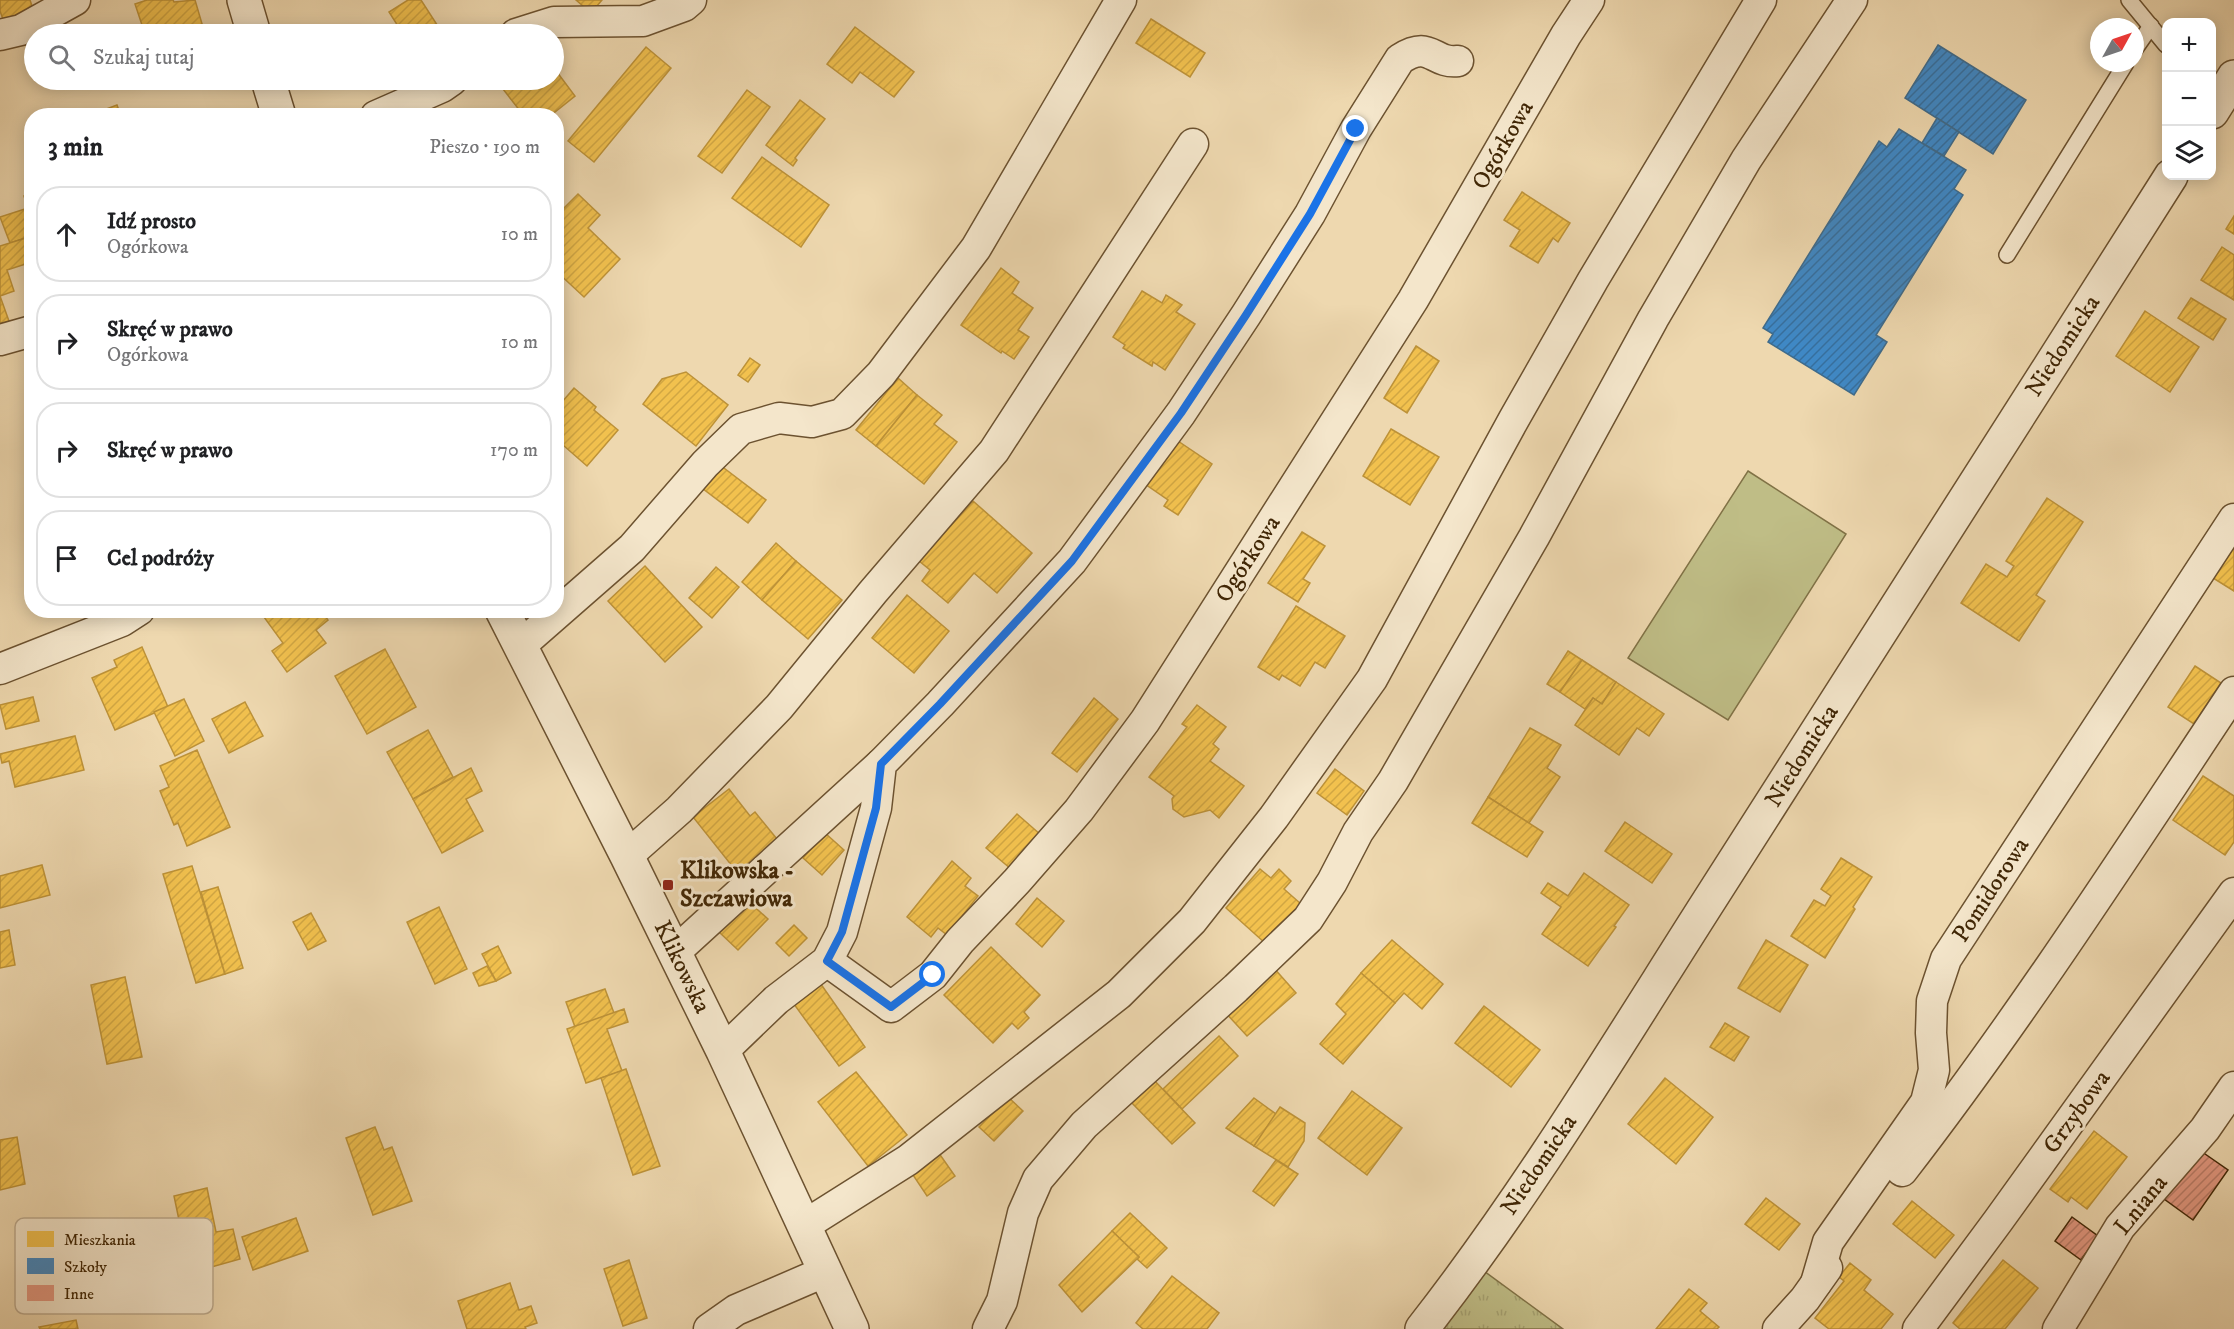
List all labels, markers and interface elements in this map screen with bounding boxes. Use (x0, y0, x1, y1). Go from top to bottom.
north arrow (2090, 18, 2144, 72)
map controls (2162, 18, 2216, 180)
button: + (2162, 18, 2216, 72)
search box (24, 24, 564, 90)
icon: search (45, 41, 78, 74)
text: Szukaj tutaj (93, 44, 194, 71)
button: − (2162, 72, 2216, 126)
street label: Ogórkowa (1466, 94, 1541, 195)
route end (1342, 115, 1368, 141)
button: layers (2162, 126, 2216, 180)
text: 3 min (48, 131, 103, 164)
text: Pieszo · 190 m (429, 135, 540, 160)
text: Idź prosto (107, 208, 196, 235)
icon: ahead (50, 218, 83, 251)
text: 10 m (501, 222, 538, 247)
text: Ogórkowa (107, 235, 189, 260)
street label: Niedomicka (2019, 289, 2107, 403)
text: Skręć w prawo (107, 316, 233, 343)
icon: right (50, 326, 83, 359)
text: 10 m (501, 330, 538, 355)
text: Ogórkowa (107, 343, 189, 368)
icon: right (50, 434, 83, 467)
text: Skręć w prawo (107, 437, 233, 464)
text: 170 m (490, 438, 538, 463)
street label: Ogórkowa (1209, 509, 1288, 608)
icon: arrive (50, 542, 83, 575)
text: Cel podróży (107, 545, 214, 572)
street label: Niedomicka (1759, 698, 1846, 813)
street label: Pomidorowa (1946, 831, 2036, 948)
place label: Klikowska - Szczawiowa (680, 856, 794, 914)
marker: Klikowska - Szczawiowa (661, 878, 675, 892)
street label: Klikowska (647, 916, 718, 1019)
route start (919, 961, 945, 987)
street label: Grzybowa (2037, 1064, 2118, 1160)
street label: Niedomicka (1494, 1108, 1584, 1221)
street label: Lniana (2108, 1168, 2175, 1241)
legend (15, 1218, 213, 1314)
text: Mieszkania (64, 1230, 136, 1250)
text: Szkoły (64, 1257, 107, 1277)
text: Inne (64, 1284, 94, 1304)

